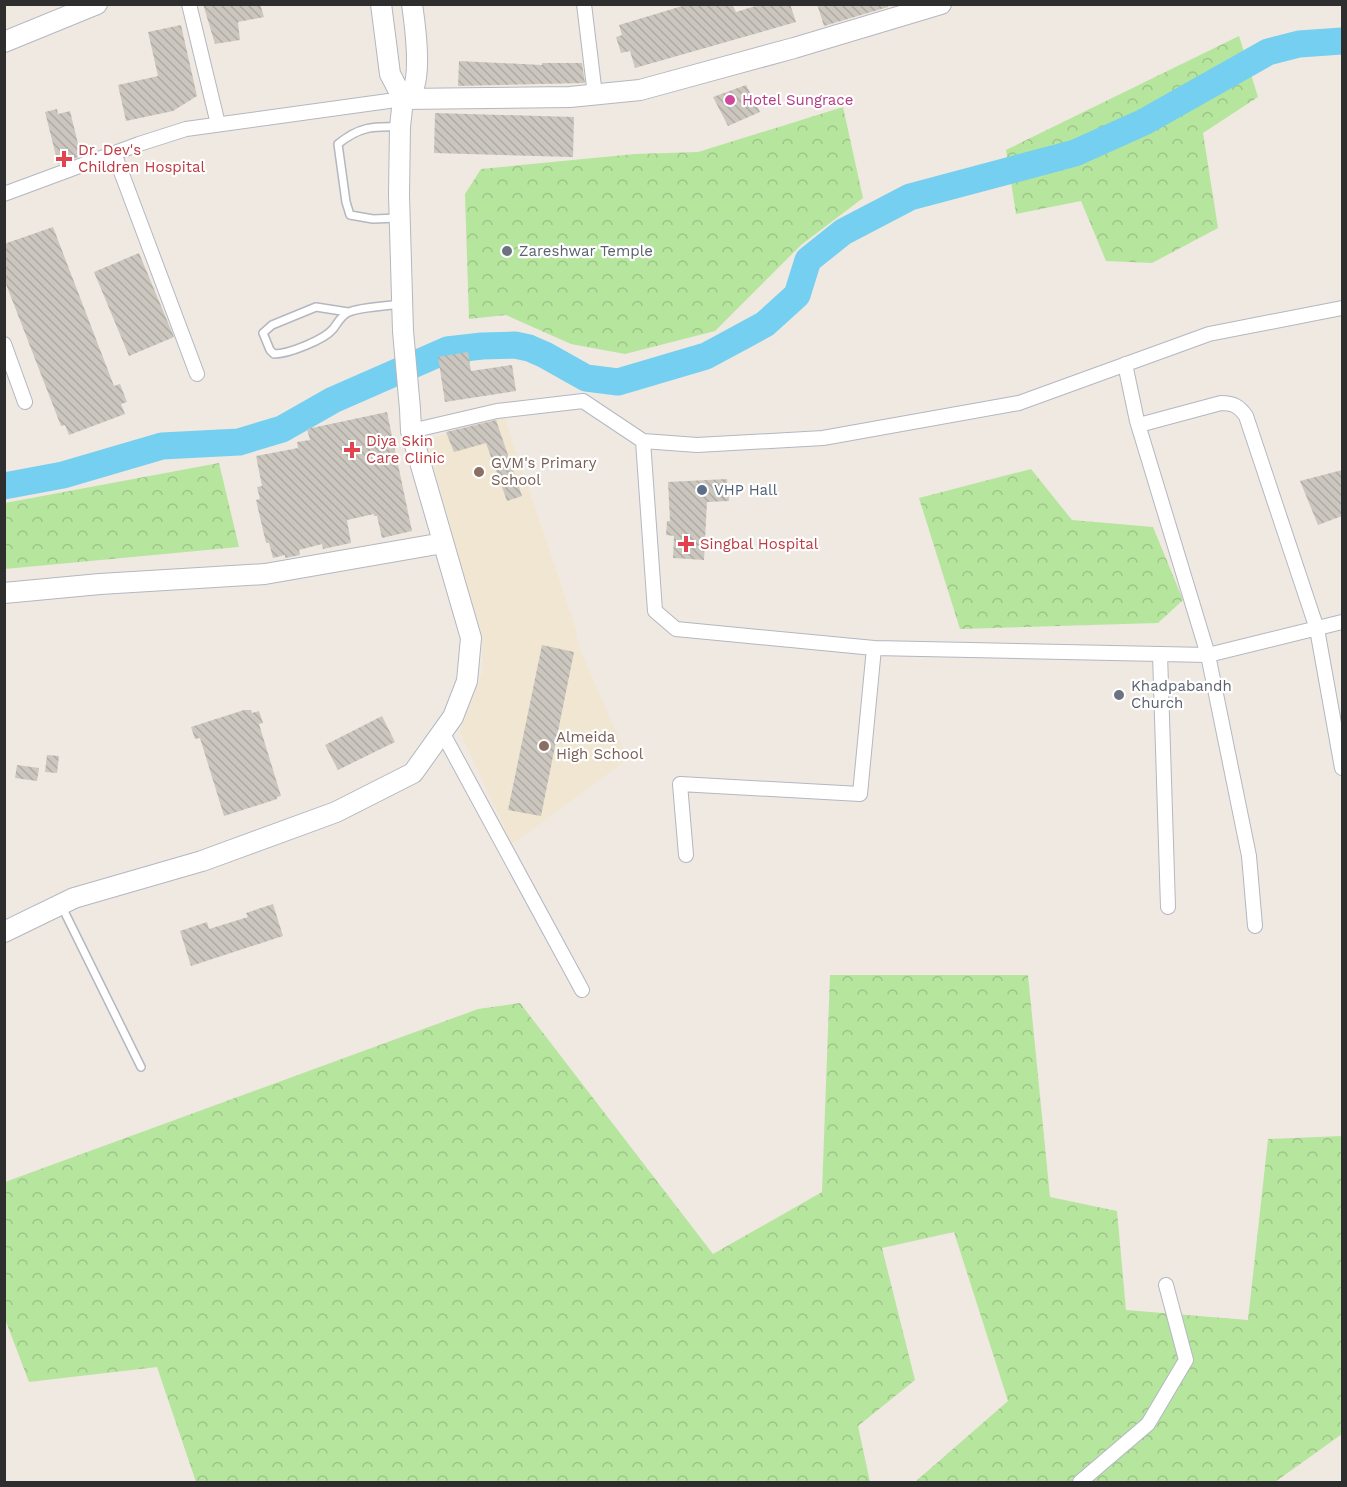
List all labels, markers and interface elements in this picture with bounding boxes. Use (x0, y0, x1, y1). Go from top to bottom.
place label: Hotel Sungrace (742, 91, 853, 109)
marker: Hotel Sungrace (723, 93, 737, 107)
place label: Dr. Dev's Children Hospital (78, 141, 205, 176)
marker: Dr. Dev's Children Hospital (55, 150, 73, 168)
place label: Zareshwar Temple (519, 242, 653, 260)
marker: Zareshwar Temple (500, 244, 514, 258)
place label: Diya Skin Care Clinic (366, 432, 445, 467)
marker: Diya Skin Care Clinic (343, 441, 361, 459)
place label: GVM's Primary School (491, 454, 597, 489)
marker: GVM's Primary School (472, 465, 486, 479)
place label: VHP Hall (714, 481, 778, 499)
marker: VHP Hall (695, 483, 709, 497)
marker: Singbal Hospital (677, 535, 695, 553)
place label: Singbal Hospital (700, 535, 819, 553)
place label: Khadpabandh Church (1131, 677, 1232, 712)
marker: Khadpabandh Church (1112, 688, 1126, 702)
place label: Almeida High School (556, 728, 644, 763)
marker: Almeida High School (537, 739, 551, 753)

